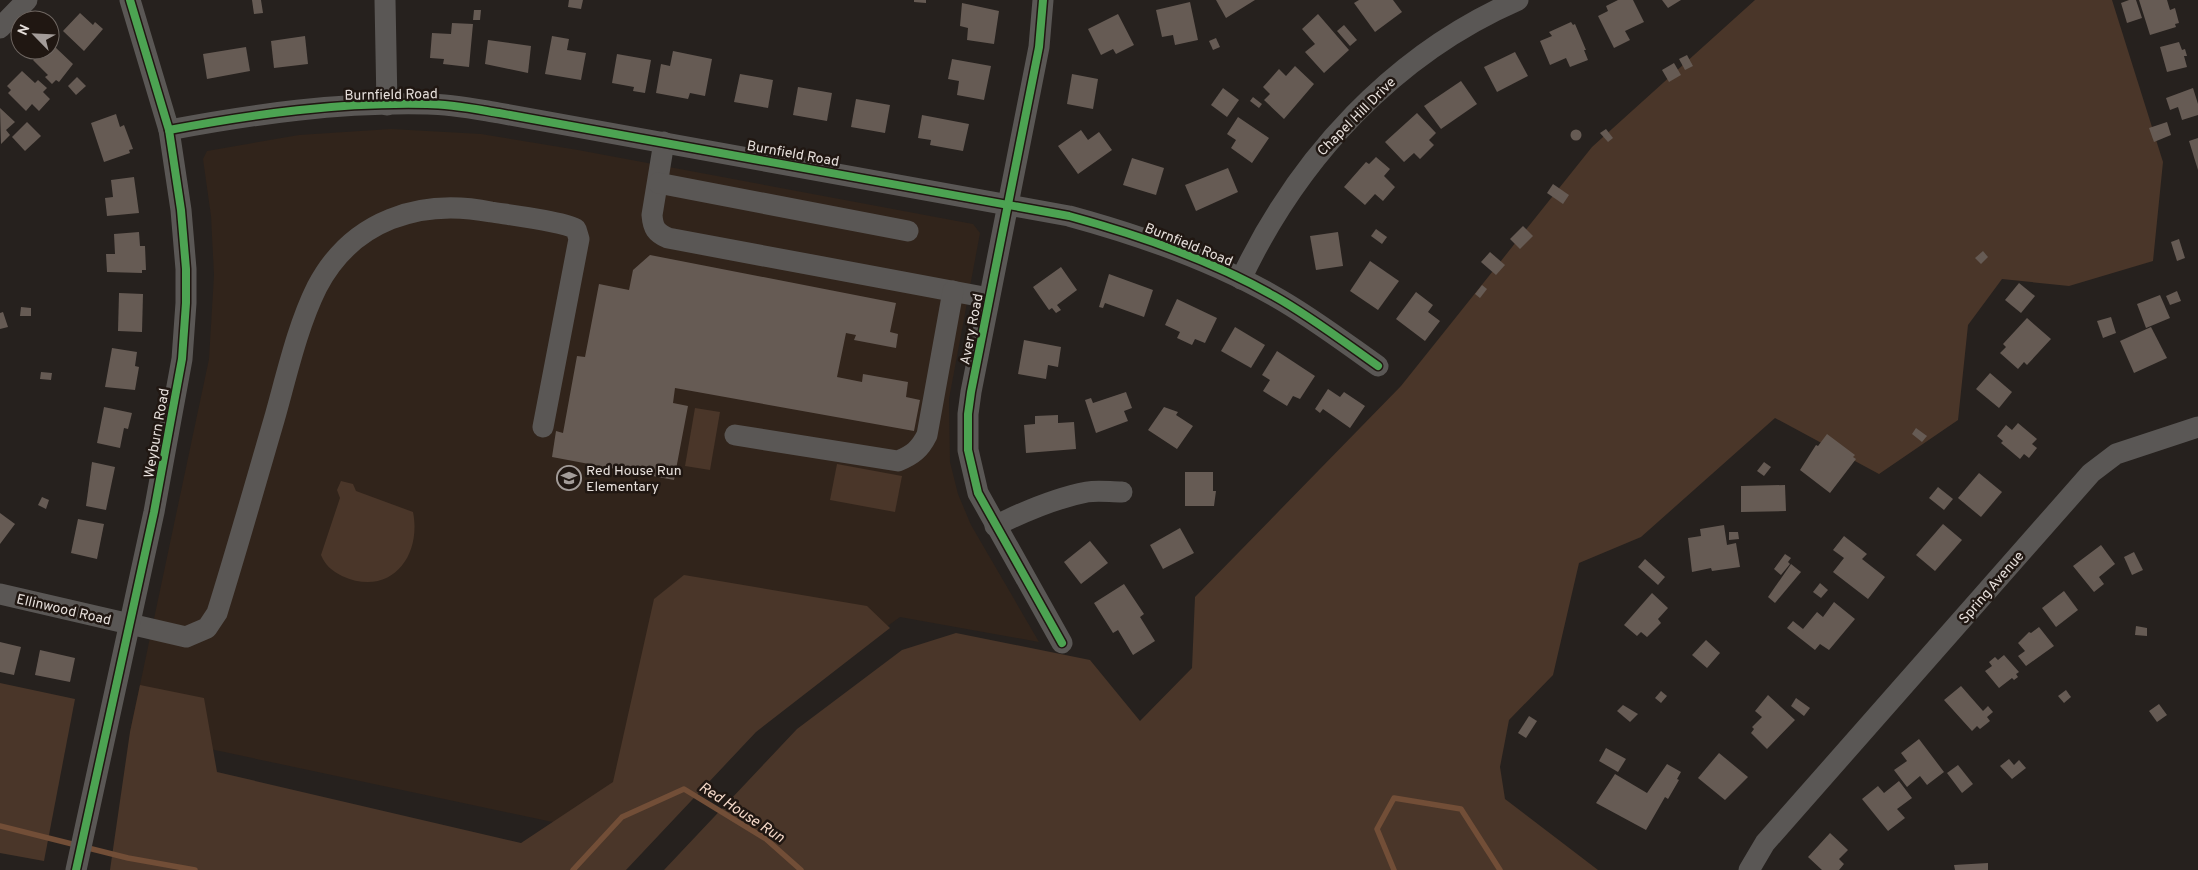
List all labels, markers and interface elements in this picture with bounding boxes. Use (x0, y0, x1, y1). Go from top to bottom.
north arrow (10, 10, 60, 60)
text: N (15, 22, 34, 38)
street label: Chapel Hill Drive (1314, 74, 1400, 160)
street label: Burnfield Road (344, 86, 438, 105)
street label: Burnfield Road (745, 138, 840, 171)
street label: Burnfield Road (1142, 220, 1235, 271)
street label: Avery Road (957, 292, 988, 366)
street label: Weyburn Road (141, 387, 174, 480)
place label: Red House Run Elementary (586, 463, 682, 496)
school or university icon: Red House Run Elementary (556, 465, 582, 491)
street label: Spring Avenue (1956, 548, 2028, 628)
street label: Ellinwood Road (15, 591, 113, 630)
water label: Red House Run (695, 779, 788, 848)

